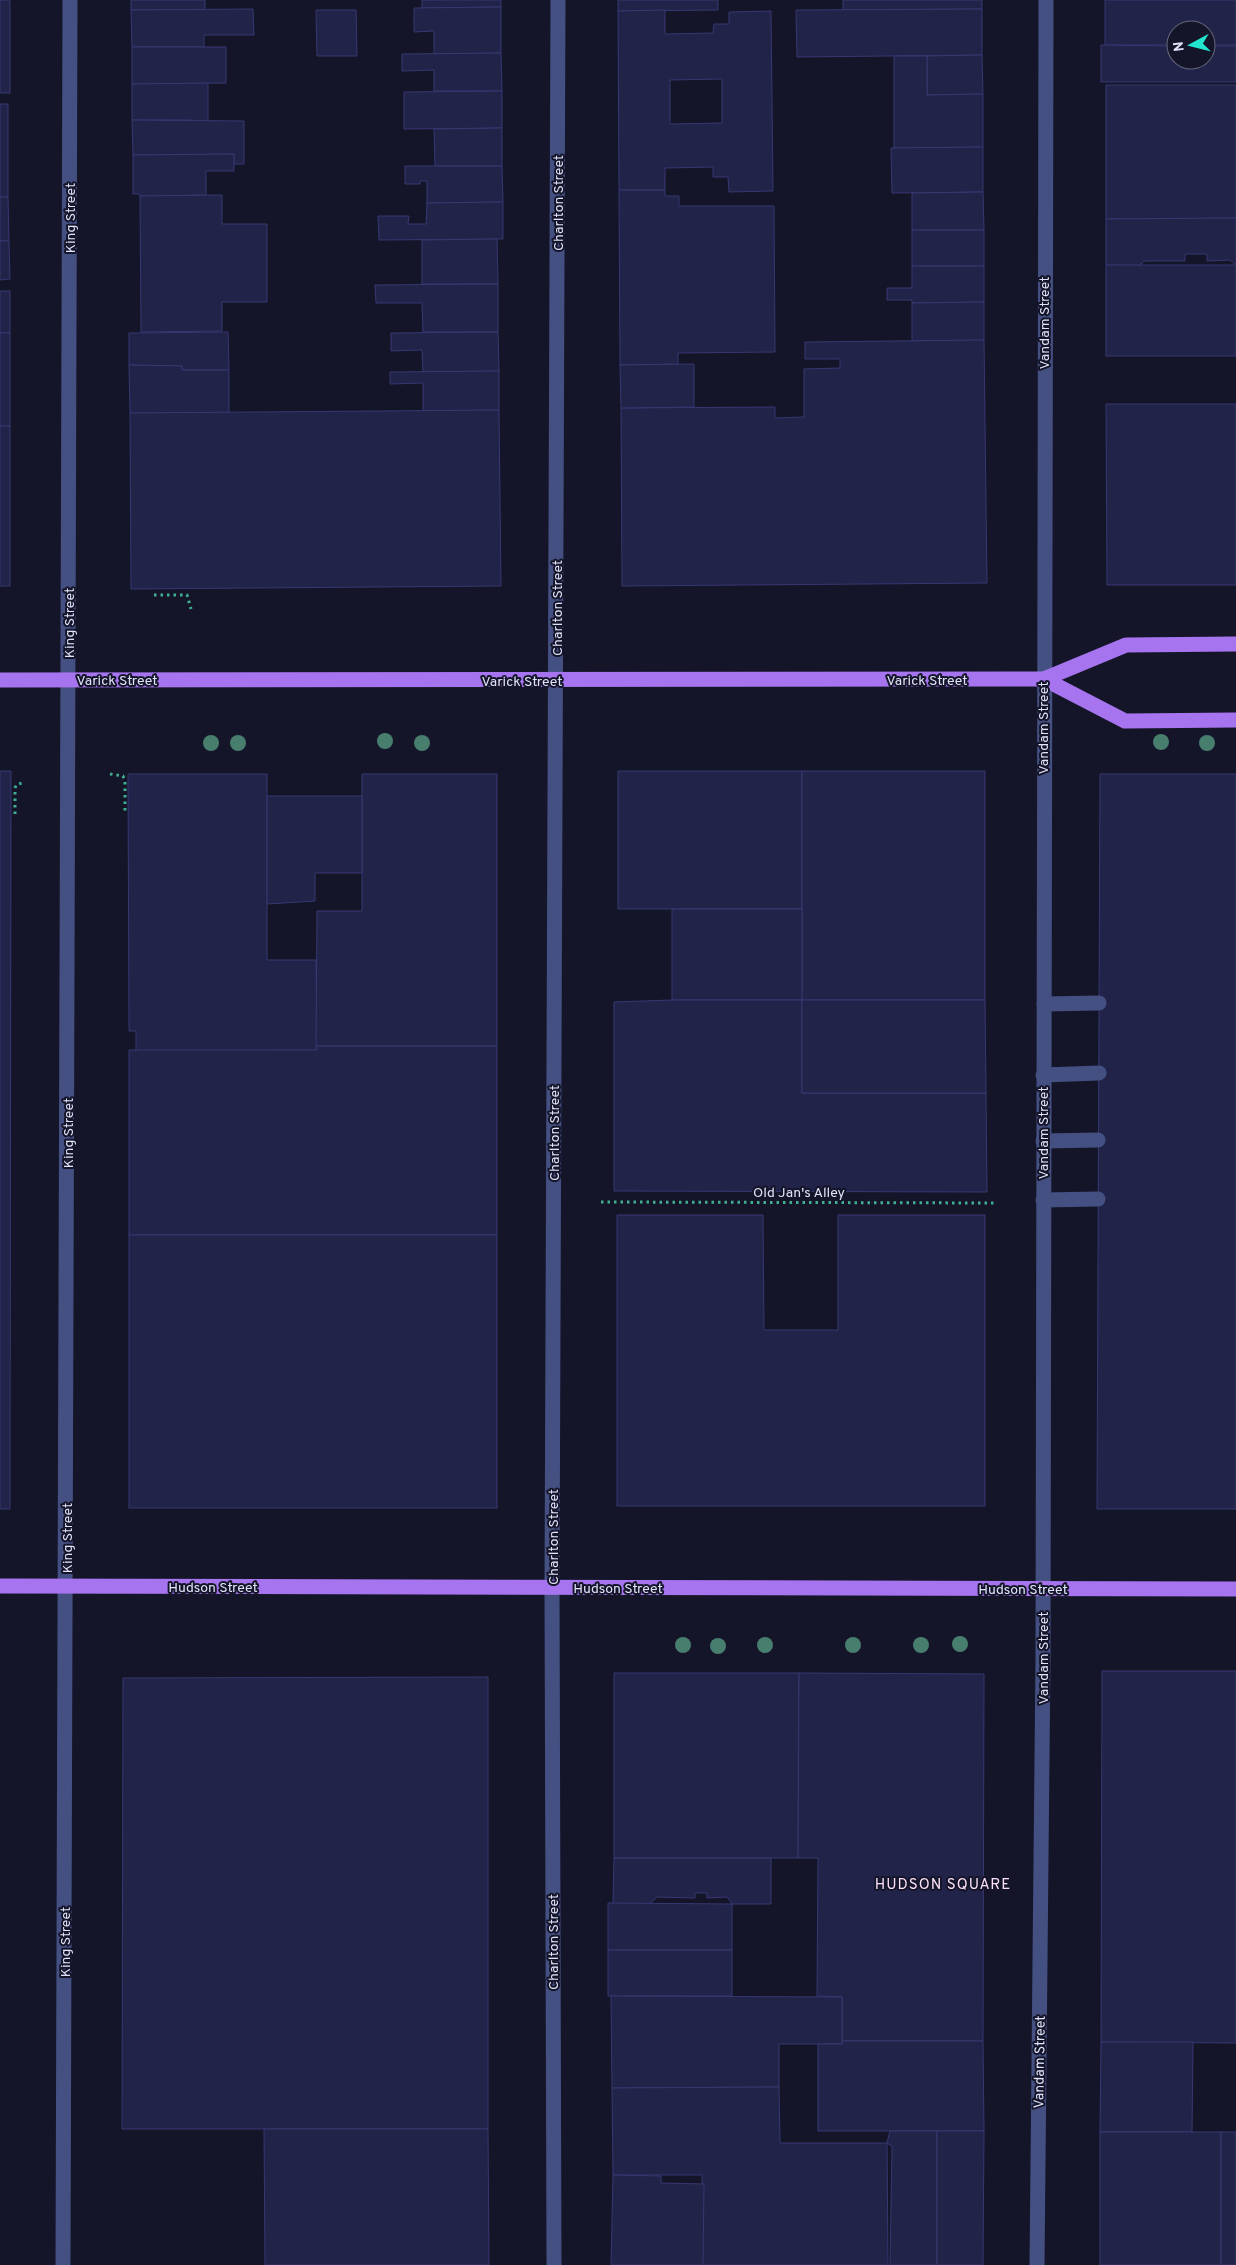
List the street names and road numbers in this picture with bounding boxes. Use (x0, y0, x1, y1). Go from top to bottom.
street label: Charlton Street (551, 155, 568, 251)
street label: King Street (63, 183, 80, 253)
street label: Vandam Street (1037, 277, 1054, 369)
street label: Charlton Street (550, 560, 567, 656)
street label: King Street (62, 588, 79, 658)
street label: Varick Street (77, 673, 157, 690)
street label: Varick Street (887, 673, 967, 690)
street label: Varick Street (482, 674, 562, 691)
street label: Vandam Street (1036, 682, 1053, 774)
street label: Charlton Street (547, 1085, 564, 1181)
street label: Vandam Street (1036, 1087, 1053, 1179)
street label: King Street (61, 1098, 78, 1168)
street label: Old Jan's Alley (753, 1185, 845, 1202)
street label: Charlton Street (546, 1489, 563, 1585)
street label: King Street (60, 1503, 77, 1573)
street label: Hudson Street (168, 1580, 258, 1597)
street label: Hudson Street (573, 1581, 663, 1598)
street label: Hudson Street (978, 1582, 1068, 1599)
street label: Vandam Street (1036, 1612, 1053, 1704)
street label: Charlton Street (546, 1894, 563, 1990)
street label: King Street (58, 1907, 75, 1977)
street label: Vandam Street (1031, 2015, 1050, 2109)

